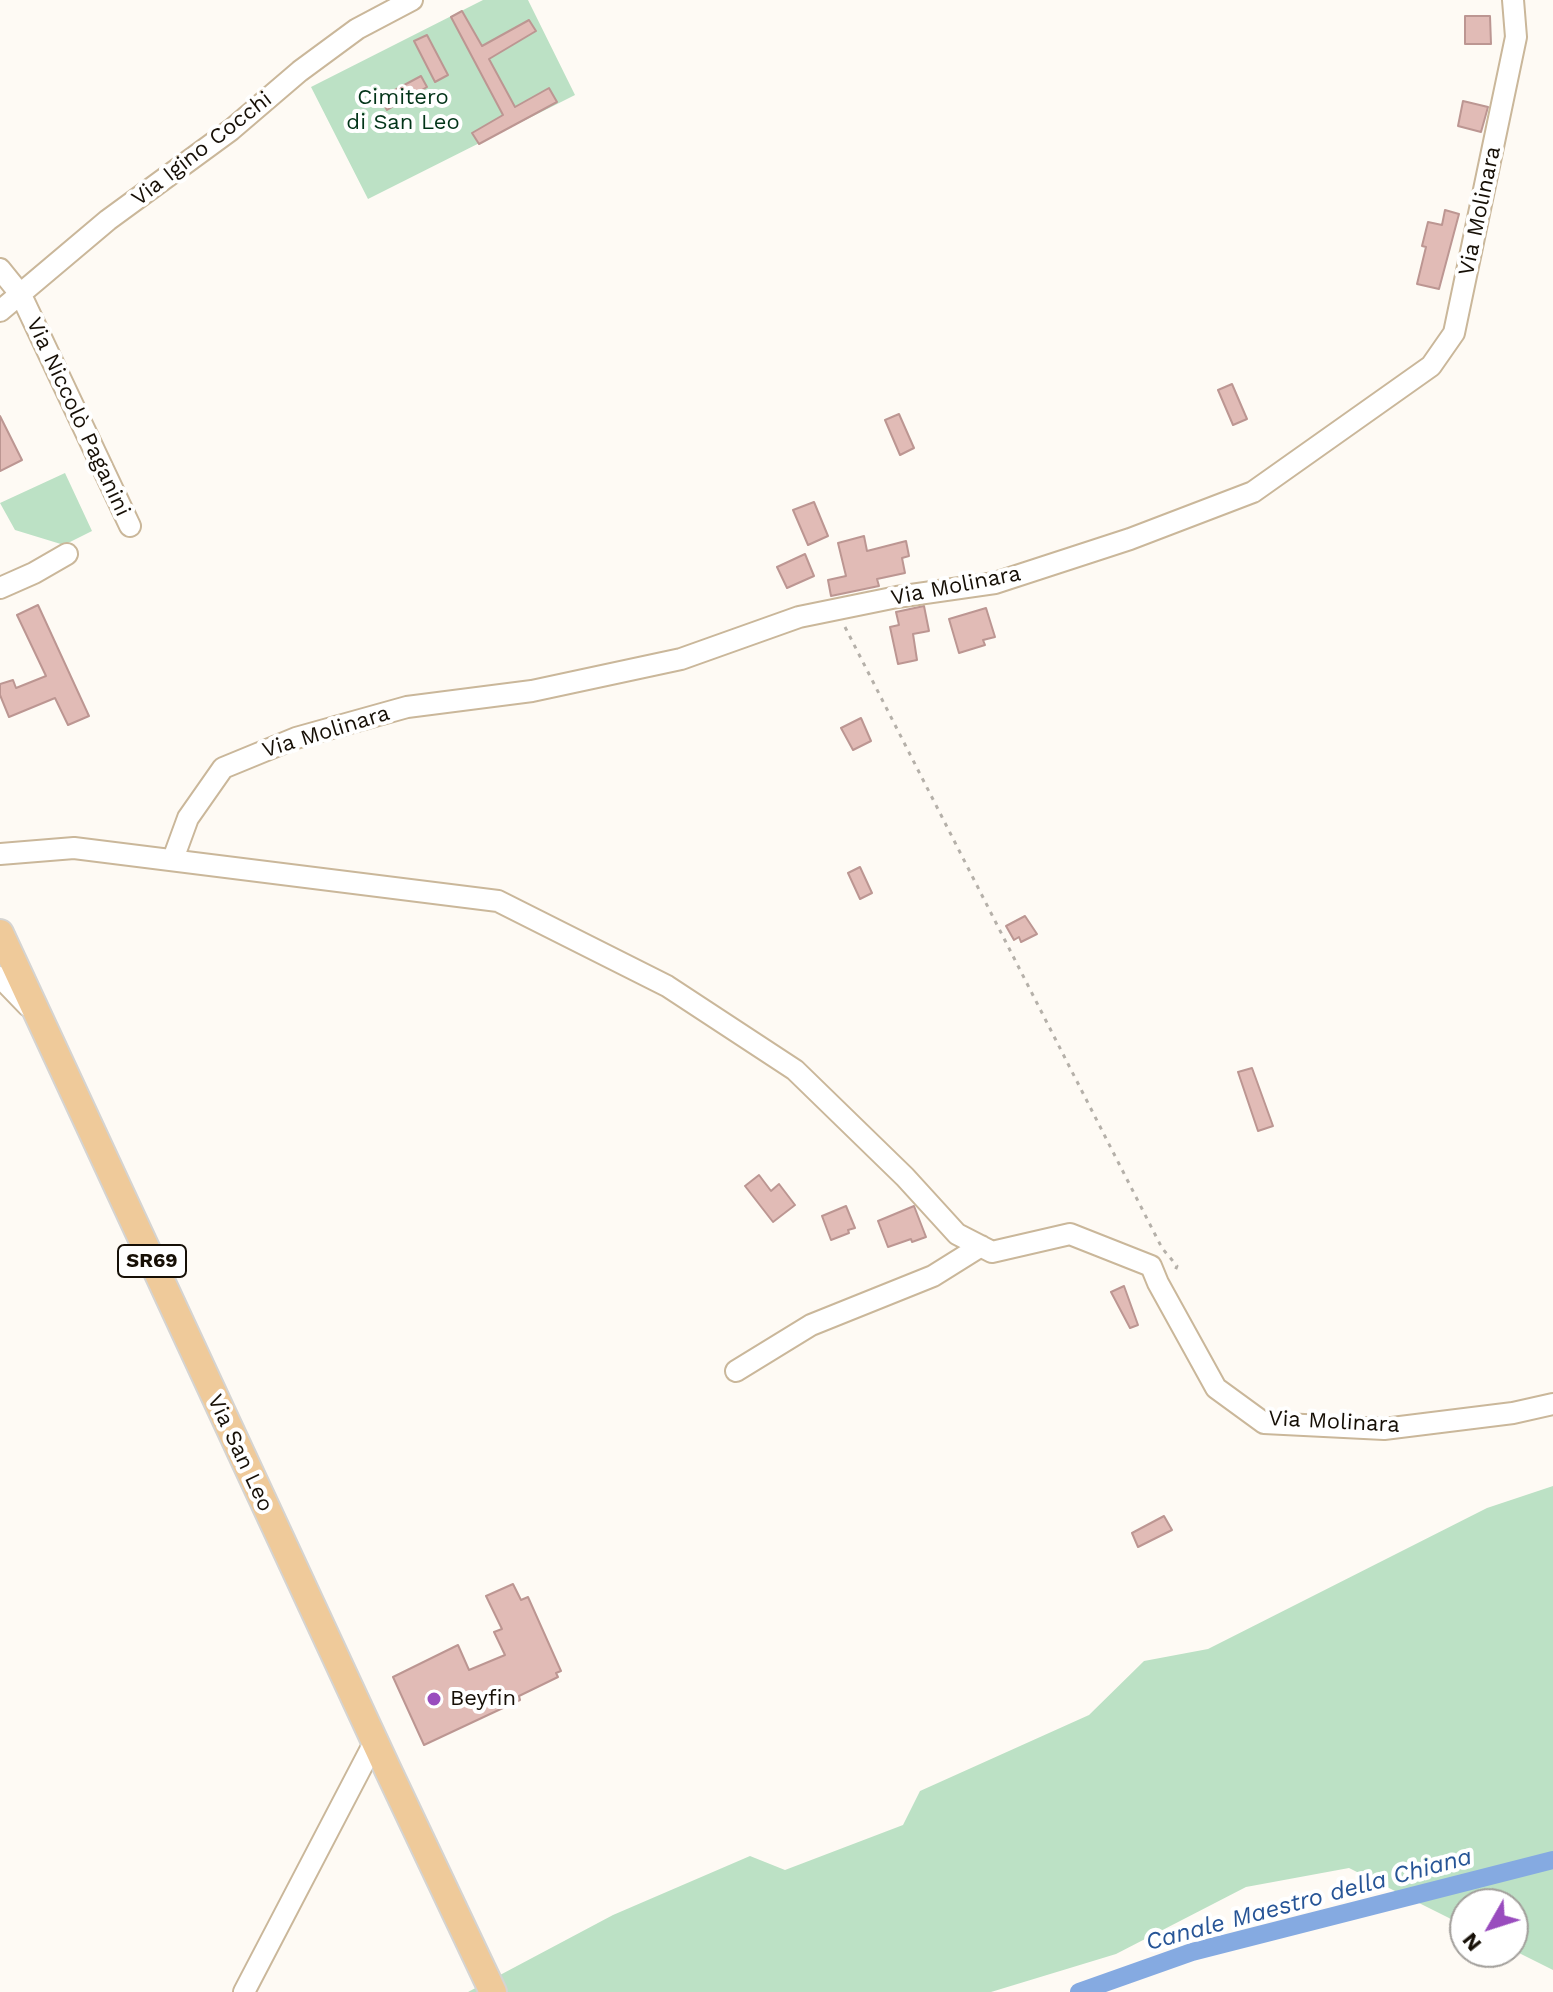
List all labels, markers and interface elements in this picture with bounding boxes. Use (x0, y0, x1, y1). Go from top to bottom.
park label: Cimitero di San Leo (346, 85, 460, 136)
street label: Via Igino Cocchi (127, 86, 277, 212)
street label: Via Molinara (1453, 144, 1507, 278)
street label: Via Niccolò Paganini (20, 313, 136, 521)
street label: Via Molinara (889, 560, 1023, 612)
street label: Via Molinara (259, 700, 393, 764)
road number: SR69 (118, 1245, 186, 1277)
street label: Via San Leo (201, 1390, 279, 1516)
street label: Via Molinara (1268, 1405, 1400, 1439)
place label: Beyfin (450, 1686, 516, 1712)
marker: Beyfin (425, 1690, 443, 1708)
water label: Canale Maestro della Chiana (1143, 1843, 1475, 1957)
north arrow (1449, 1888, 1529, 1968)
text: N (1457, 1928, 1486, 1956)

